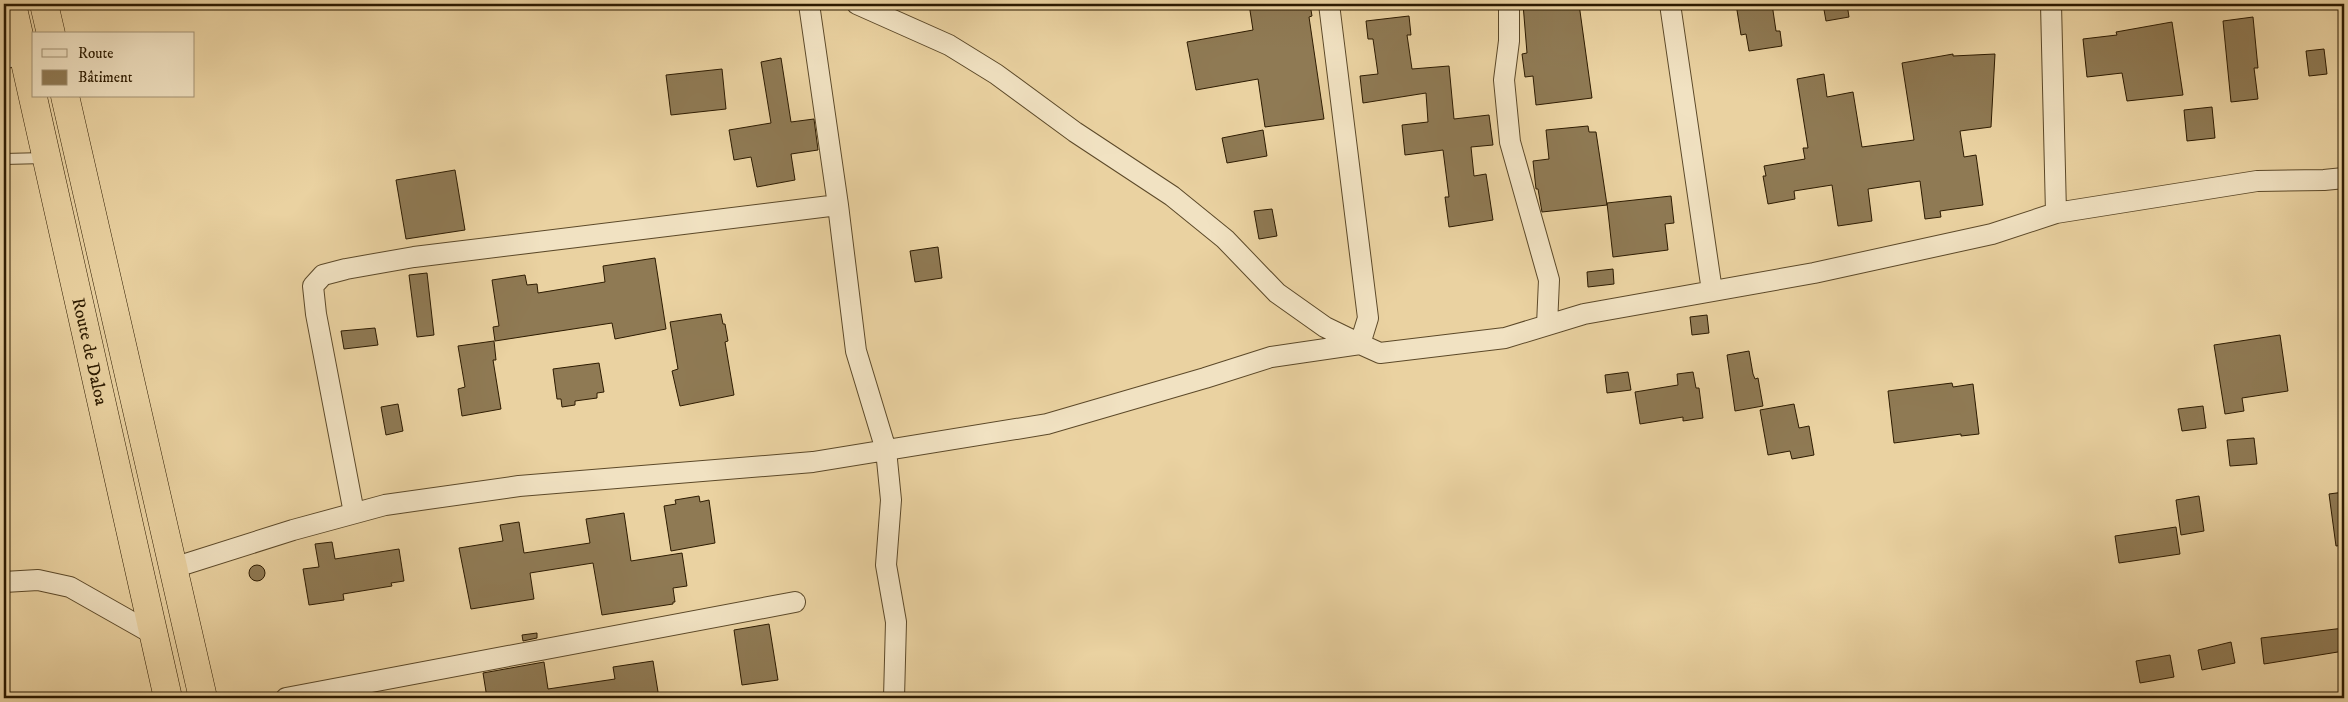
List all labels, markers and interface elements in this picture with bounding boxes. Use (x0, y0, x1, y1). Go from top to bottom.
legend (32, 32, 195, 98)
text: Route (78, 44, 113, 63)
text: Bâtiment (78, 68, 133, 87)
street label: Route de Daloa (66, 296, 112, 408)

